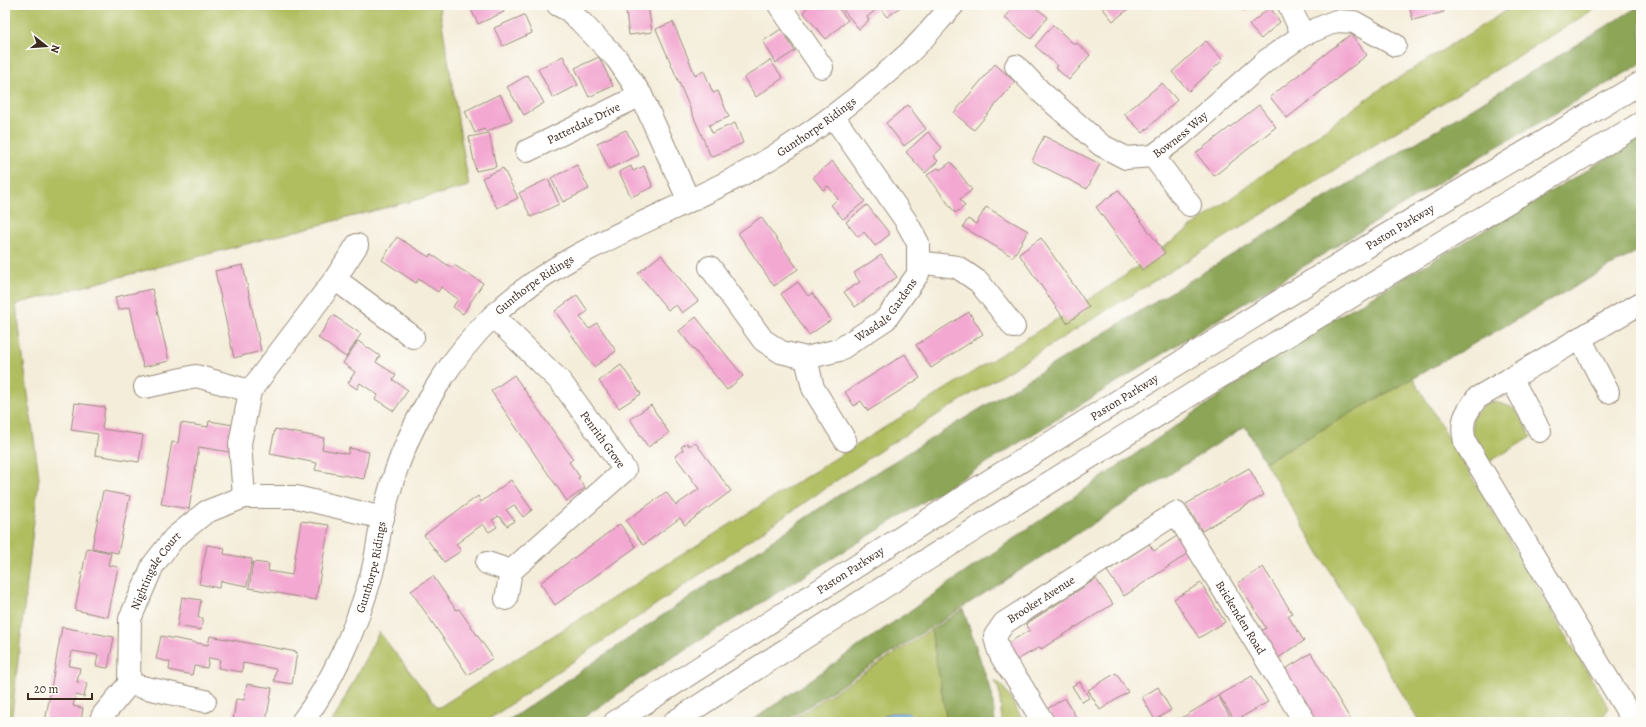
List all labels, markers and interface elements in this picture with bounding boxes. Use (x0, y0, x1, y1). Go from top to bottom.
north arrow (26, 26, 66, 66)
text: N (47, 43, 63, 55)
street label: Gunthorpe Ridings (774, 93, 860, 161)
street label: Patterdale Drive (544, 99, 623, 148)
street label: Bowness Way (1149, 107, 1211, 162)
street label: Paston Parkway (1363, 200, 1438, 254)
street label: Gunthorpe Ridings (491, 251, 577, 318)
street label: Wasdale Gardens (851, 275, 921, 346)
street label: Paston Parkway (1087, 370, 1162, 424)
street label: Penrith Grove (577, 408, 629, 472)
street label: Gunthorpe Ridings (352, 520, 390, 615)
street label: Nightingale Court (127, 528, 184, 612)
street label: Paston Parkway (813, 542, 888, 598)
street label: Brooker Avenue (1004, 572, 1078, 627)
street label: Brickenden Road (1212, 578, 1270, 658)
scale bar (28, 675, 92, 701)
text: 20 m (34, 681, 58, 697)

